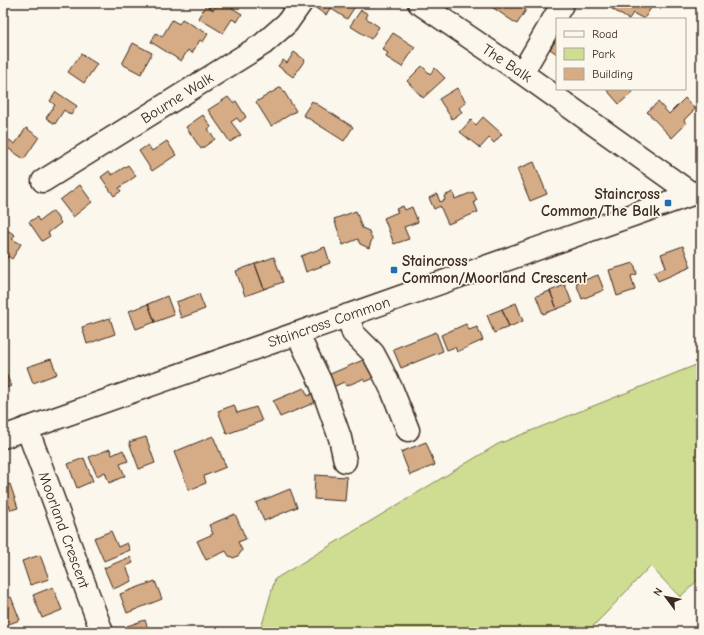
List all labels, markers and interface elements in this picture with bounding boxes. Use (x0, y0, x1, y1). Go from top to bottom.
legend (556, 18, 686, 90)
text: Road (592, 27, 618, 41)
street label: The Balk (479, 40, 536, 87)
text: Park (592, 47, 615, 61)
text: Building (592, 67, 633, 81)
street label: Bourne Walk (137, 68, 217, 127)
place label: Staincross Common/The Balk (541, 185, 661, 220)
marker: Staincross Common/The Balk (663, 198, 673, 208)
place label: Staincross Common/Moorland Crescent (402, 252, 588, 287)
marker: Staincross Common/Moorland Crescent (389, 265, 399, 275)
street label: Staincross Common (266, 293, 392, 351)
street label: Moorland Crescent (35, 469, 94, 591)
north arrow (646, 577, 686, 617)
text: N (651, 585, 665, 598)

